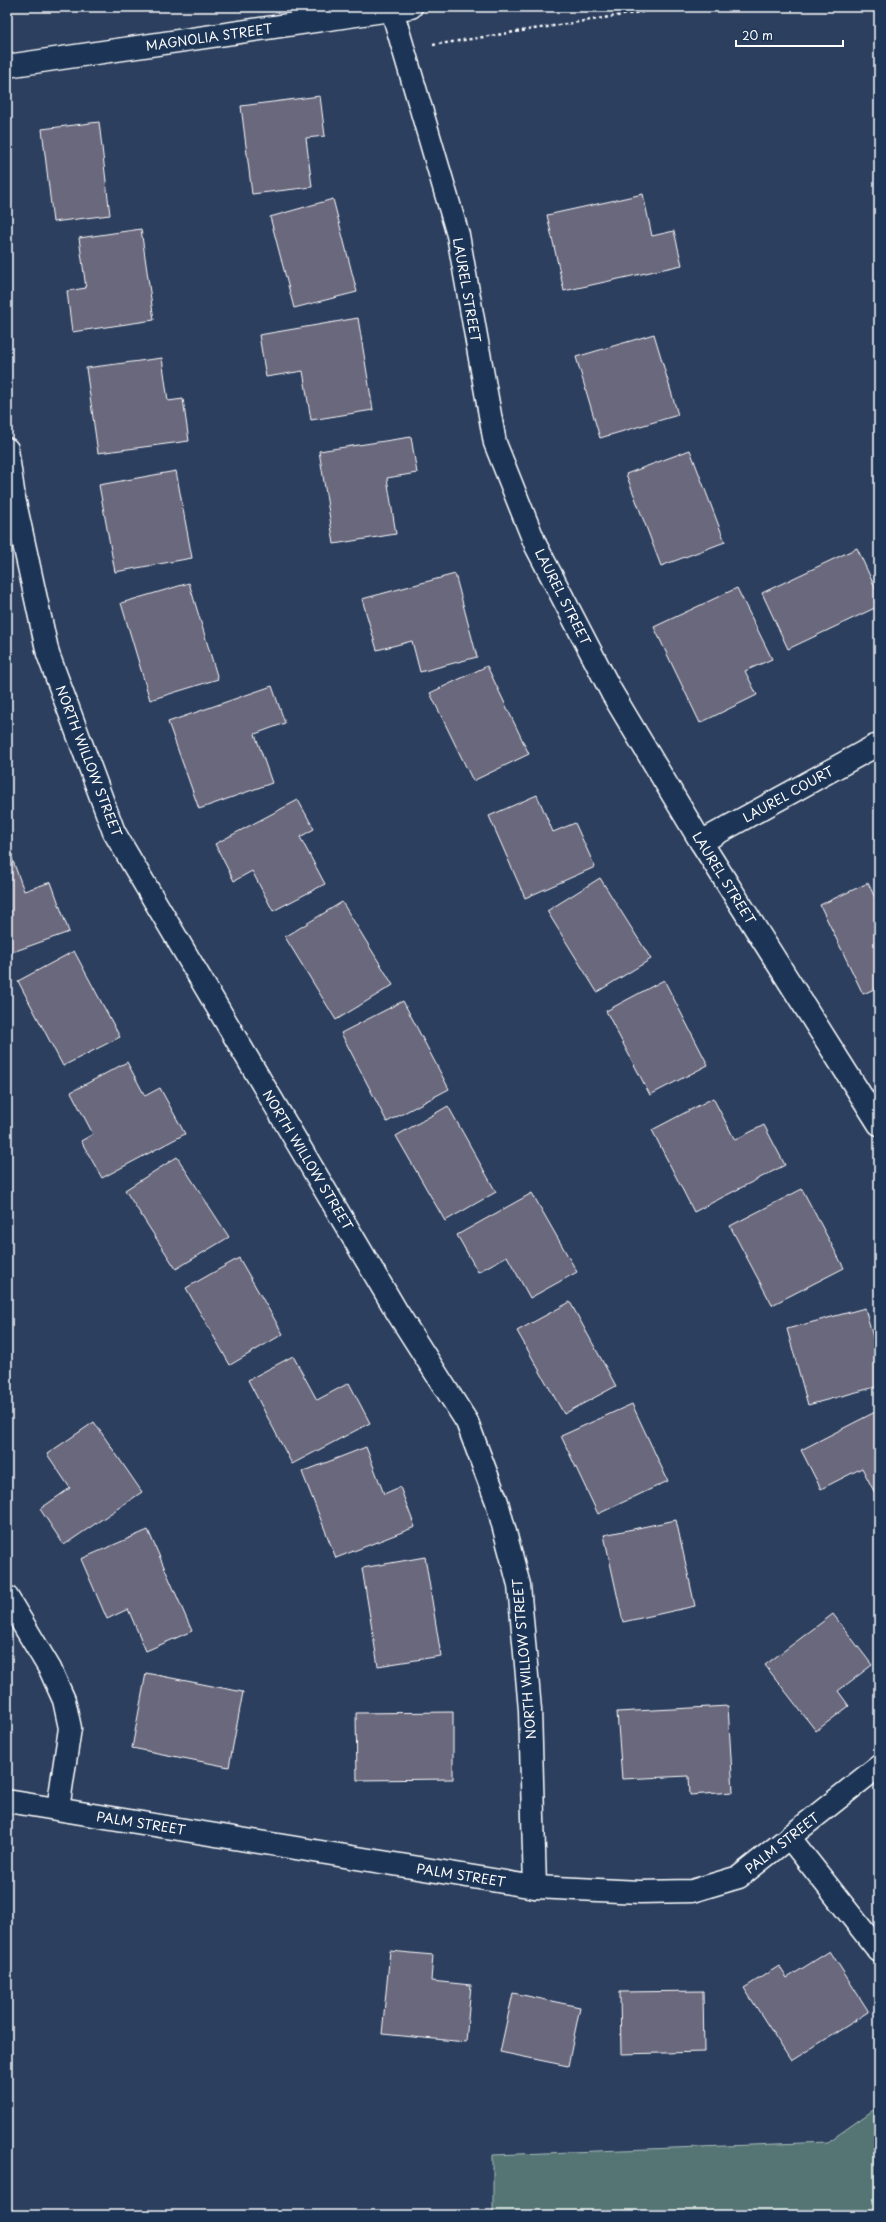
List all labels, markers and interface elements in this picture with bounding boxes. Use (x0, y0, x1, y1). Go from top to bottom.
street label: MAGNOLIA STREET (144, 18, 274, 55)
scale bar (736, 22, 843, 48)
text: 20 m (742, 26, 773, 44)
street label: LAUREL STREET (449, 236, 486, 344)
street label: LAUREL STREET (531, 545, 596, 648)
street label: NORTH WILLOW STREET (52, 682, 127, 839)
street label: LAUREL COURT (739, 761, 837, 826)
street label: LAUREL STREET (688, 828, 761, 928)
street label: NORTH WILLOW STREET (259, 1086, 358, 1234)
street label: NORTH WILLOW STREET (507, 1578, 540, 1740)
street label: PALM STREET (95, 1806, 187, 1839)
street label: PALM STREET (740, 1807, 823, 1878)
street label: PALM STREET (415, 1858, 507, 1891)

